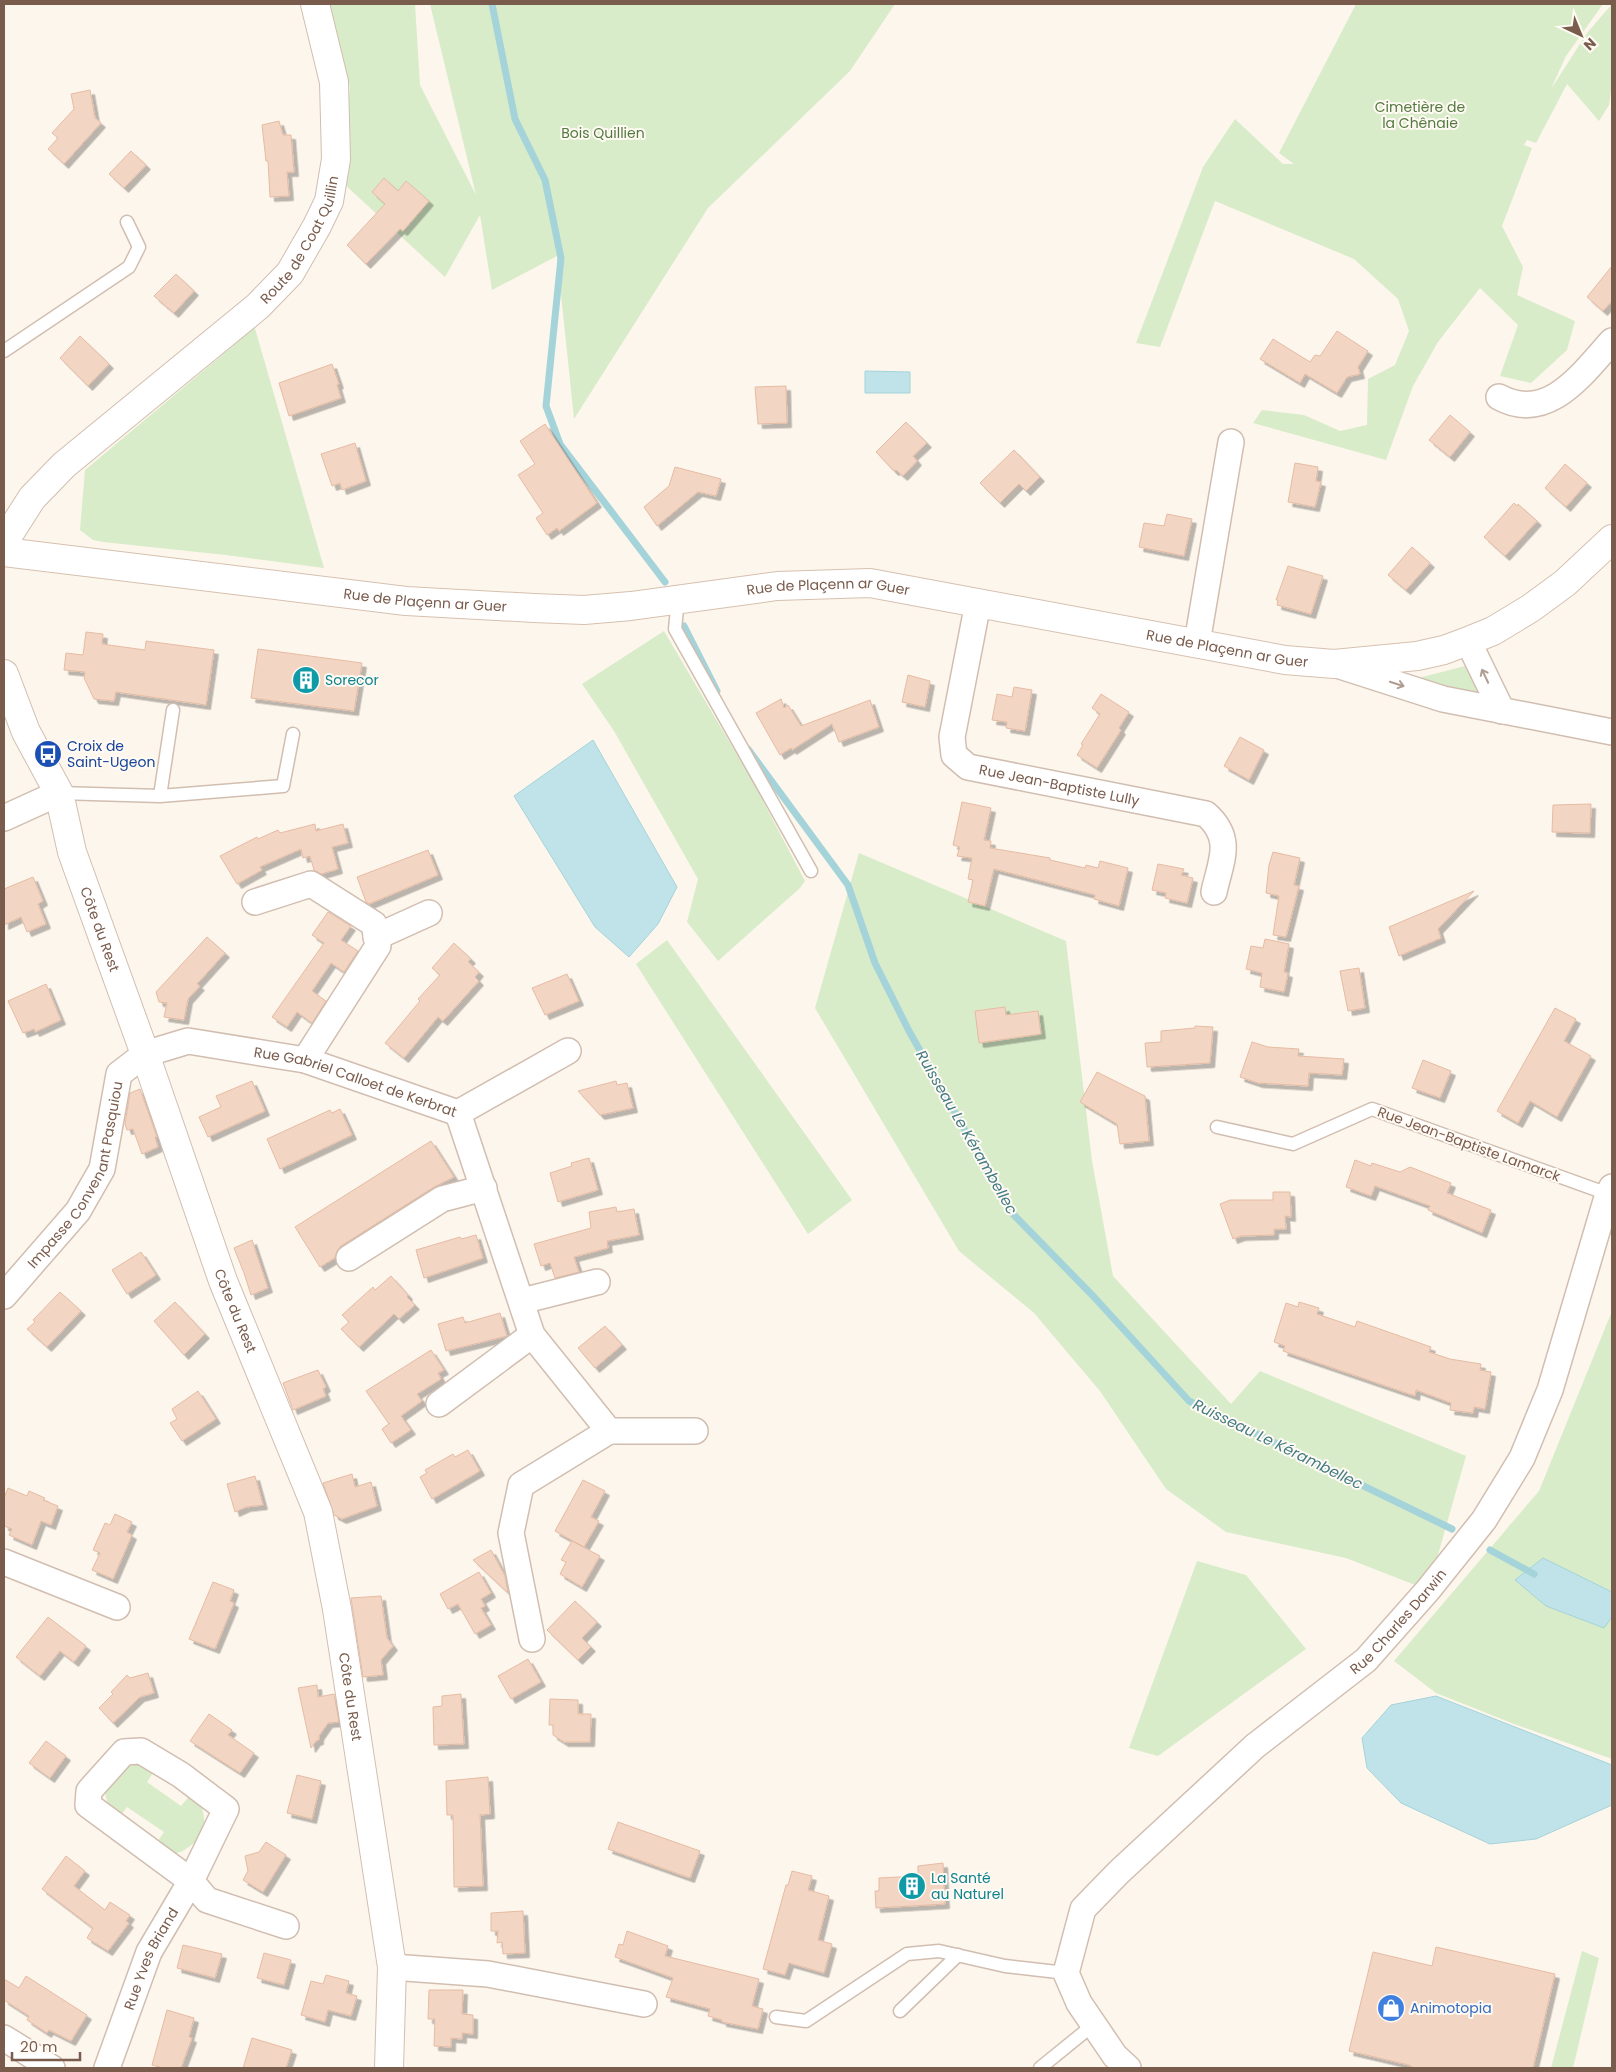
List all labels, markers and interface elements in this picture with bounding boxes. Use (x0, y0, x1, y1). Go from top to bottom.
north arrow (1556, 10, 1606, 60)
text: N (1579, 34, 1601, 55)
park label: Cimetière de la Chênaie (1375, 97, 1465, 133)
park label: Bois Quillien (561, 123, 645, 143)
street label: Route de Coat Quillin (255, 174, 343, 308)
street label: Rue de Plaçenn ar Guer (745, 573, 911, 600)
street label: Rue de Plaçenn ar Guer (342, 583, 507, 617)
street label: Rue de Plaçenn ar Guer (1145, 624, 1309, 672)
building icon: Sorecor (291, 665, 321, 695)
one-way arrow (1480, 668, 1490, 683)
place label: Sorecor (325, 670, 379, 690)
one-way arrow (1389, 680, 1405, 690)
place label: Croix de Saint-Ugeon (67, 736, 155, 772)
bus stop icon: Croix de Saint-Ugeon (33, 739, 63, 769)
street label: Rue Jean-Baptiste Lully (977, 759, 1141, 811)
street label: Côte du Rest (75, 884, 124, 975)
street label: Rue Gabriel Calloet de Kerbrat (252, 1042, 459, 1122)
water label: Ruisseau Le Kérambellec (911, 1046, 1023, 1218)
street label: Impasse Convenant Pasquiou (23, 1080, 128, 1272)
street label: Rue Jean-Baptiste Lamarck (1375, 1102, 1564, 1187)
street label: Côte du Rest (210, 1266, 262, 1356)
water label: Ruisseau Le Kérambellec (1190, 1394, 1366, 1494)
street label: Rue Charles Darwin (1346, 1565, 1451, 1679)
street label: Côte du Rest (334, 1651, 367, 1742)
place label: La Santé au Naturel (931, 1868, 1004, 1904)
building icon: La Santé au Naturel (897, 1871, 927, 1901)
street label: Rue Yves Briand (119, 1904, 183, 2013)
shop icon: Animotopia (1376, 1993, 1406, 2023)
place label: Animotopia (1410, 1998, 1492, 2018)
scale bar (12, 2030, 80, 2062)
text: 20 m (20, 2036, 58, 2057)

